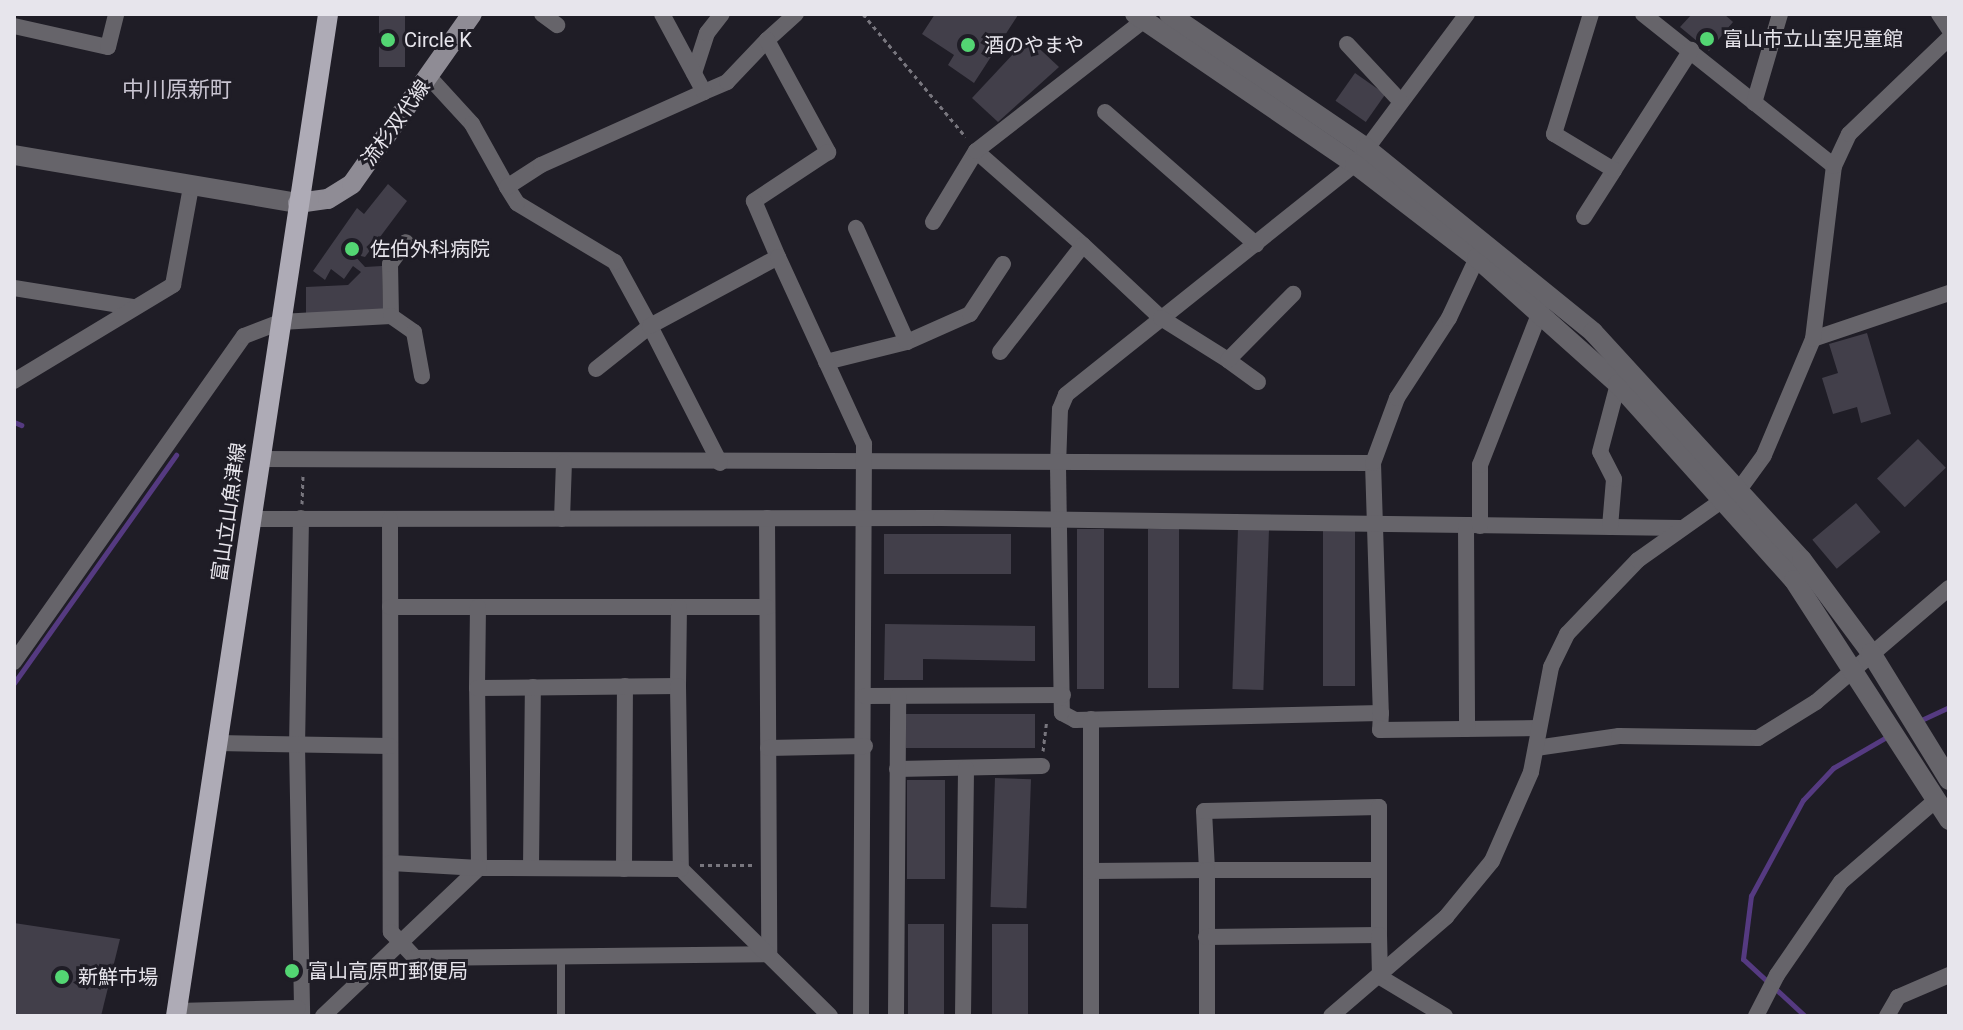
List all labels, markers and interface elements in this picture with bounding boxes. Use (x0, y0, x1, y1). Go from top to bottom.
place label: 富山市立山室児童館 (1723, 27, 1903, 51)
place label: Circle K (404, 28, 472, 52)
marker: 富山市立山室児童館 (1698, 30, 1716, 48)
marker: Circle K (379, 31, 397, 49)
place label: 酒のやまや (984, 33, 1084, 57)
marker: 酒のやまや (959, 36, 977, 54)
street label: 流杉双代線 (357, 75, 435, 171)
district label: 中川原新町 (122, 77, 232, 103)
place label: 佐伯外科病院 (370, 237, 490, 261)
marker: 佐伯外科病院 (341, 238, 363, 260)
street label: 富山立山魚津線 (207, 441, 251, 583)
place label: 富山高原町郵便局 (308, 959, 468, 983)
marker: 富山高原町郵便局 (283, 962, 301, 980)
place label: 新鮮市場 (78, 965, 158, 989)
marker: 新鮮市場 (53, 968, 71, 986)

